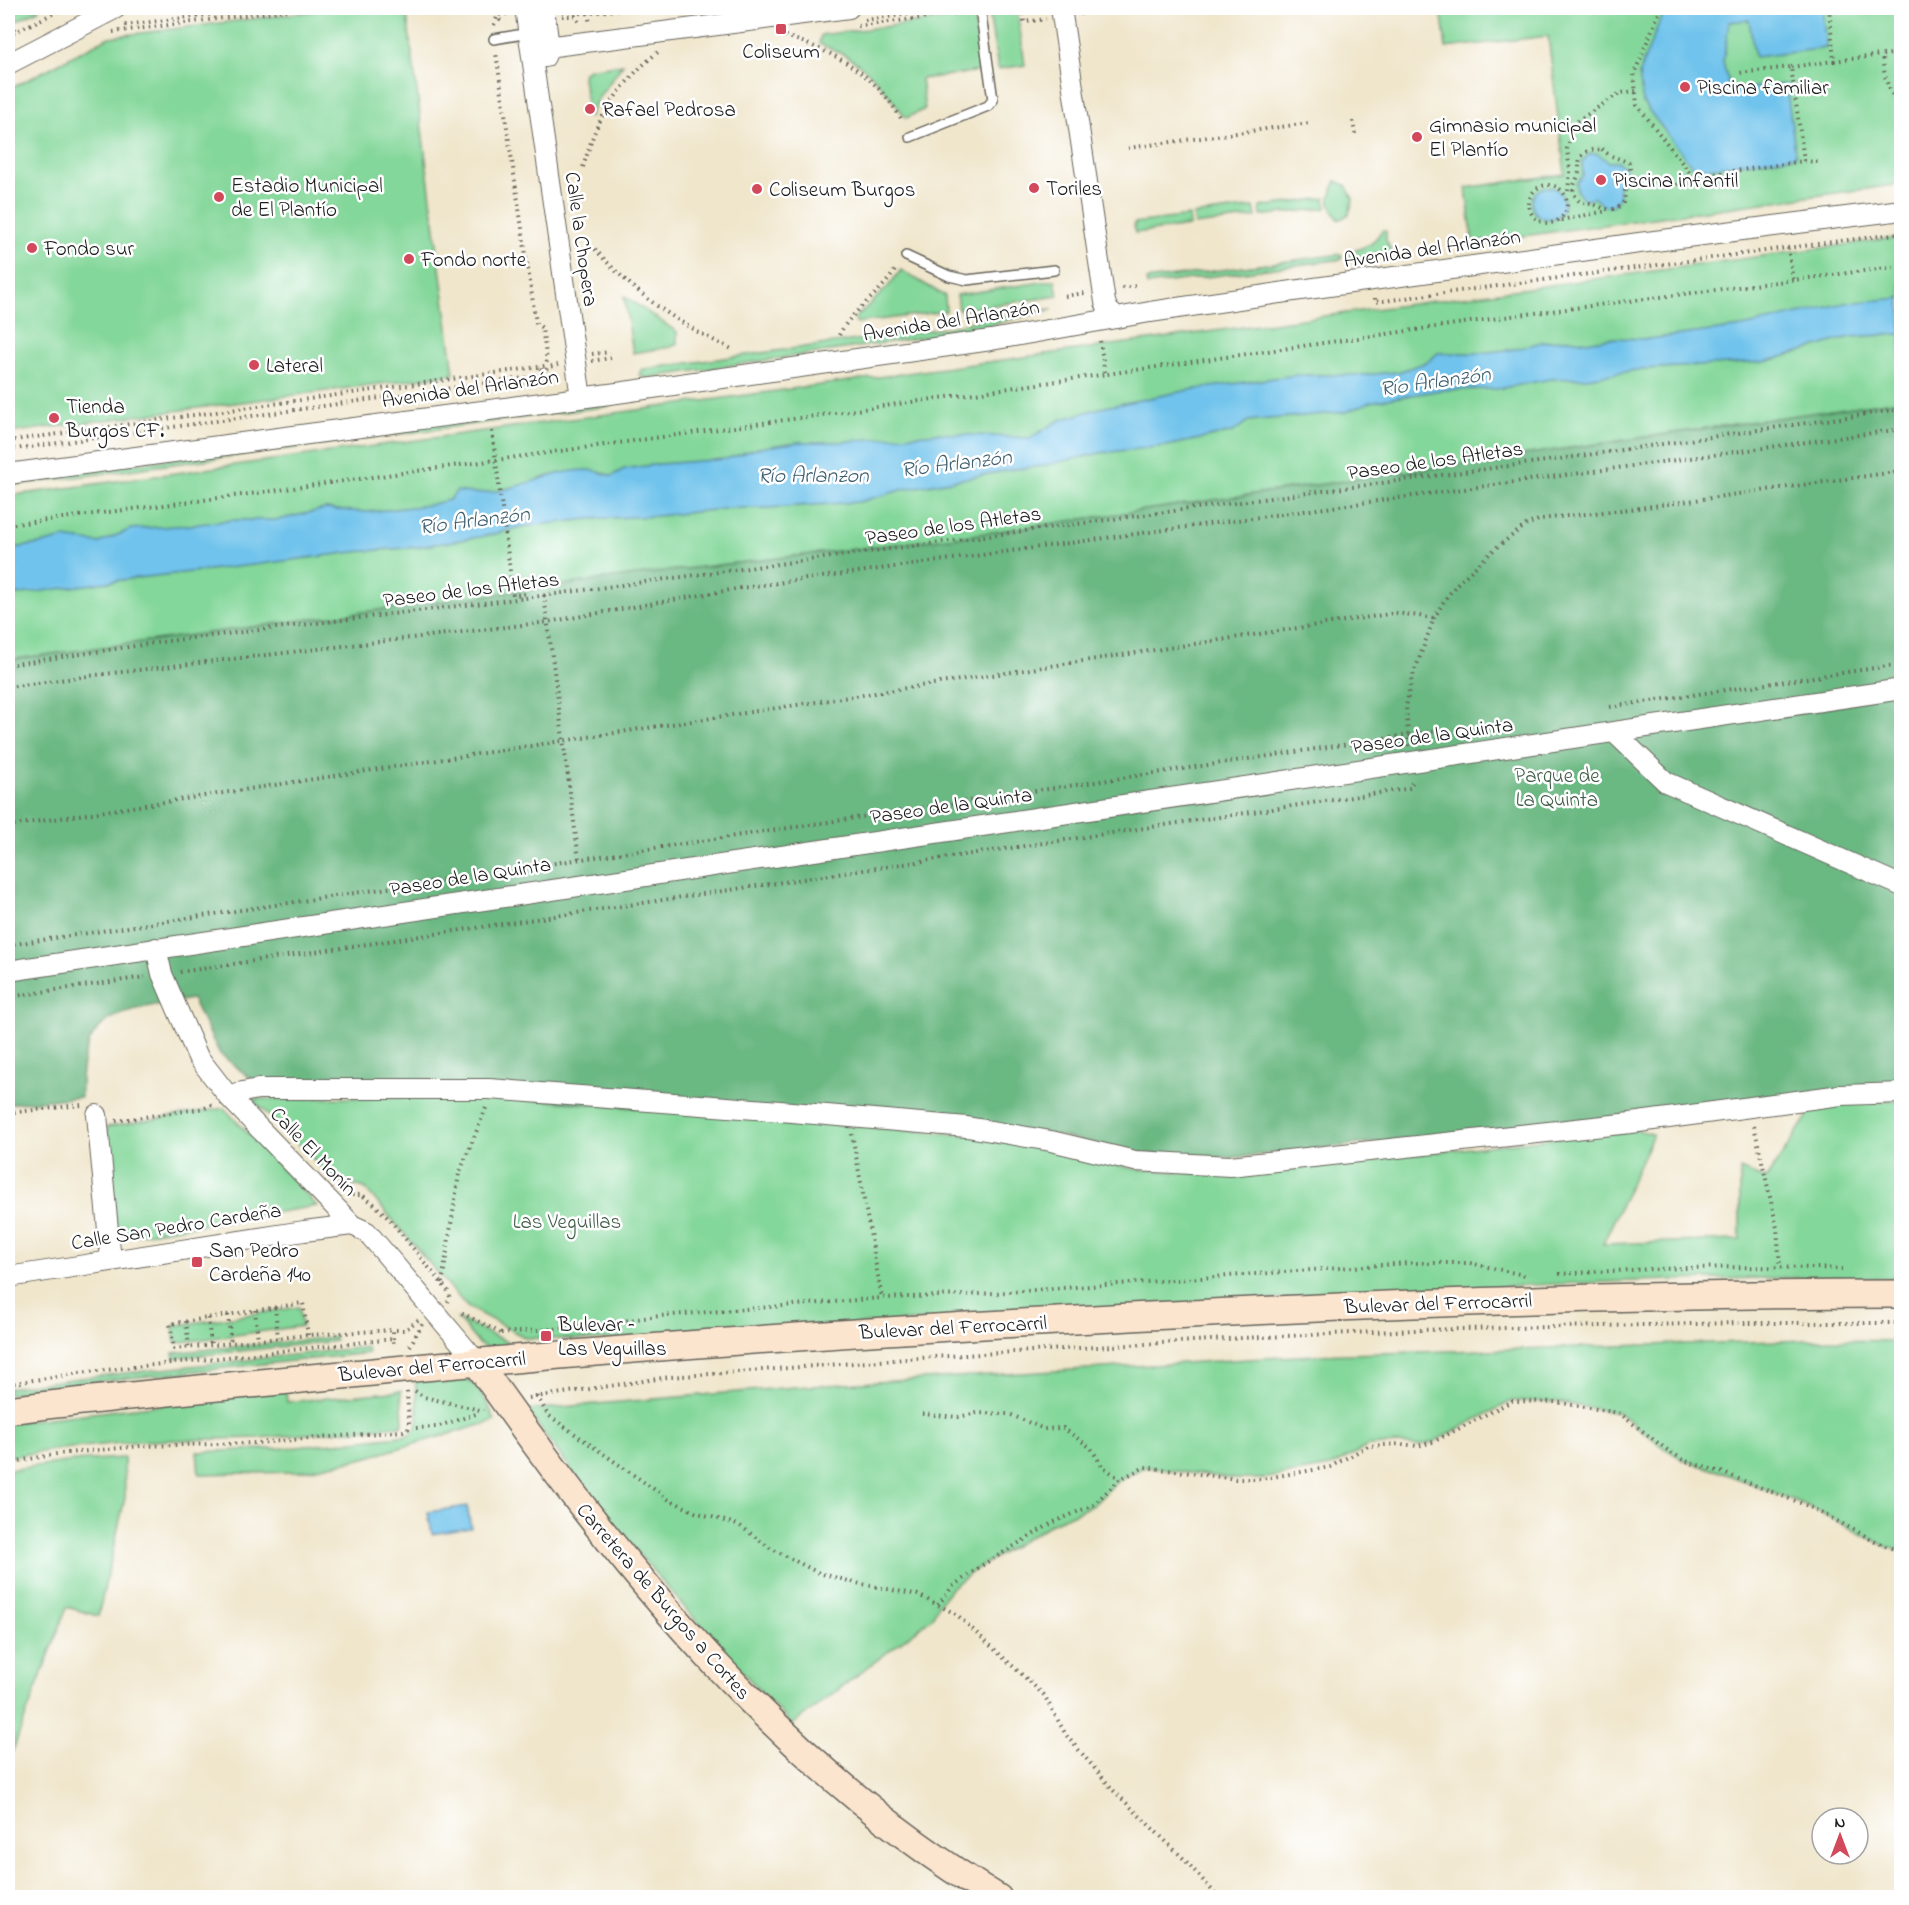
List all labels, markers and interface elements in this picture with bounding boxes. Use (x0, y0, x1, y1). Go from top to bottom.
marker: Coliseum (774, 22, 788, 36)
place label: Coliseum (742, 38, 820, 68)
place label: Piscina familiar (1697, 74, 1829, 104)
marker: Piscina familiar (1678, 80, 1692, 94)
place label: Rafael Pedrosa (602, 96, 736, 126)
marker: Rafael Pedrosa (583, 102, 597, 116)
place label: Gimnasio municipal El Plantío (1429, 112, 1596, 166)
marker: Gimnasio municipal El Plantío (1410, 130, 1424, 144)
place label: Piscina infantil (1613, 167, 1738, 197)
street label: Calle la Chopera (556, 170, 604, 309)
place label: Estadio Municipal de El Plantío (231, 172, 383, 226)
marker: Piscina infantil (1594, 173, 1608, 187)
place label: Toriles (1046, 175, 1102, 205)
place label: Coliseum Burgos (769, 176, 915, 208)
marker: Toriles (1027, 181, 1041, 195)
marker: Coliseum Burgos (750, 182, 764, 196)
marker: Estadio Municipal de El Plantío (212, 190, 226, 204)
street label: Avenida del Arlanzón (1342, 223, 1523, 277)
place label: Fondo sur (43, 235, 135, 265)
marker: Fondo sur (25, 241, 39, 255)
place label: Fondo norte (420, 246, 527, 276)
marker: Fondo norte (402, 252, 416, 266)
street label: Avenida del Arlanzón (861, 293, 1042, 351)
place label: Lateral (266, 352, 323, 382)
marker: Lateral (247, 358, 261, 372)
water label: Río Arlanzón (1378, 359, 1494, 407)
street label: Avenida del Arlanzón (380, 363, 561, 417)
place label: Tienda Burgos CF. (65, 393, 164, 449)
marker: Tienda Burgos CF. (47, 411, 61, 425)
street label: Paseo de los Atletas (1345, 435, 1525, 489)
water label: Río Arlanzón (899, 442, 1015, 488)
water label: Río Arlanzon (757, 461, 870, 493)
water label: Río Arlanzón (417, 499, 533, 545)
street label: Paseo de los Atletas (863, 500, 1043, 554)
street label: Paseo de los Atletas (381, 565, 561, 617)
street label: Paseo de la Quinta (1349, 711, 1515, 763)
park label: Parque de La Quinta (1514, 762, 1600, 816)
street label: Paseo de la Quinta (868, 781, 1034, 833)
street label: Paseo de la Quinta (387, 850, 553, 906)
street label: Calle El Monín (262, 1101, 363, 1204)
street label: Calle San Pedro Cardeña (69, 1197, 283, 1259)
park label: Las Veguillas (513, 1208, 621, 1240)
place label: San Pedro Cardeña 140 (209, 1237, 311, 1291)
marker: San Pedro Cardeña 140 (190, 1255, 204, 1269)
street label: Bulevar del Ferrocarril (1343, 1287, 1533, 1323)
street label: Bulevar del Ferrocarril (857, 1309, 1048, 1349)
place label: Bulevar – Las Veguillas (557, 1311, 667, 1367)
marker: Bulevar – Las Veguillas (539, 1329, 553, 1343)
street label: Bulevar del Ferrocarril (336, 1345, 527, 1391)
street label: Carretera de Burgos a Cortes (567, 1497, 757, 1709)
north arrow (1810, 1806, 1870, 1866)
text: N (1835, 1811, 1846, 1835)

